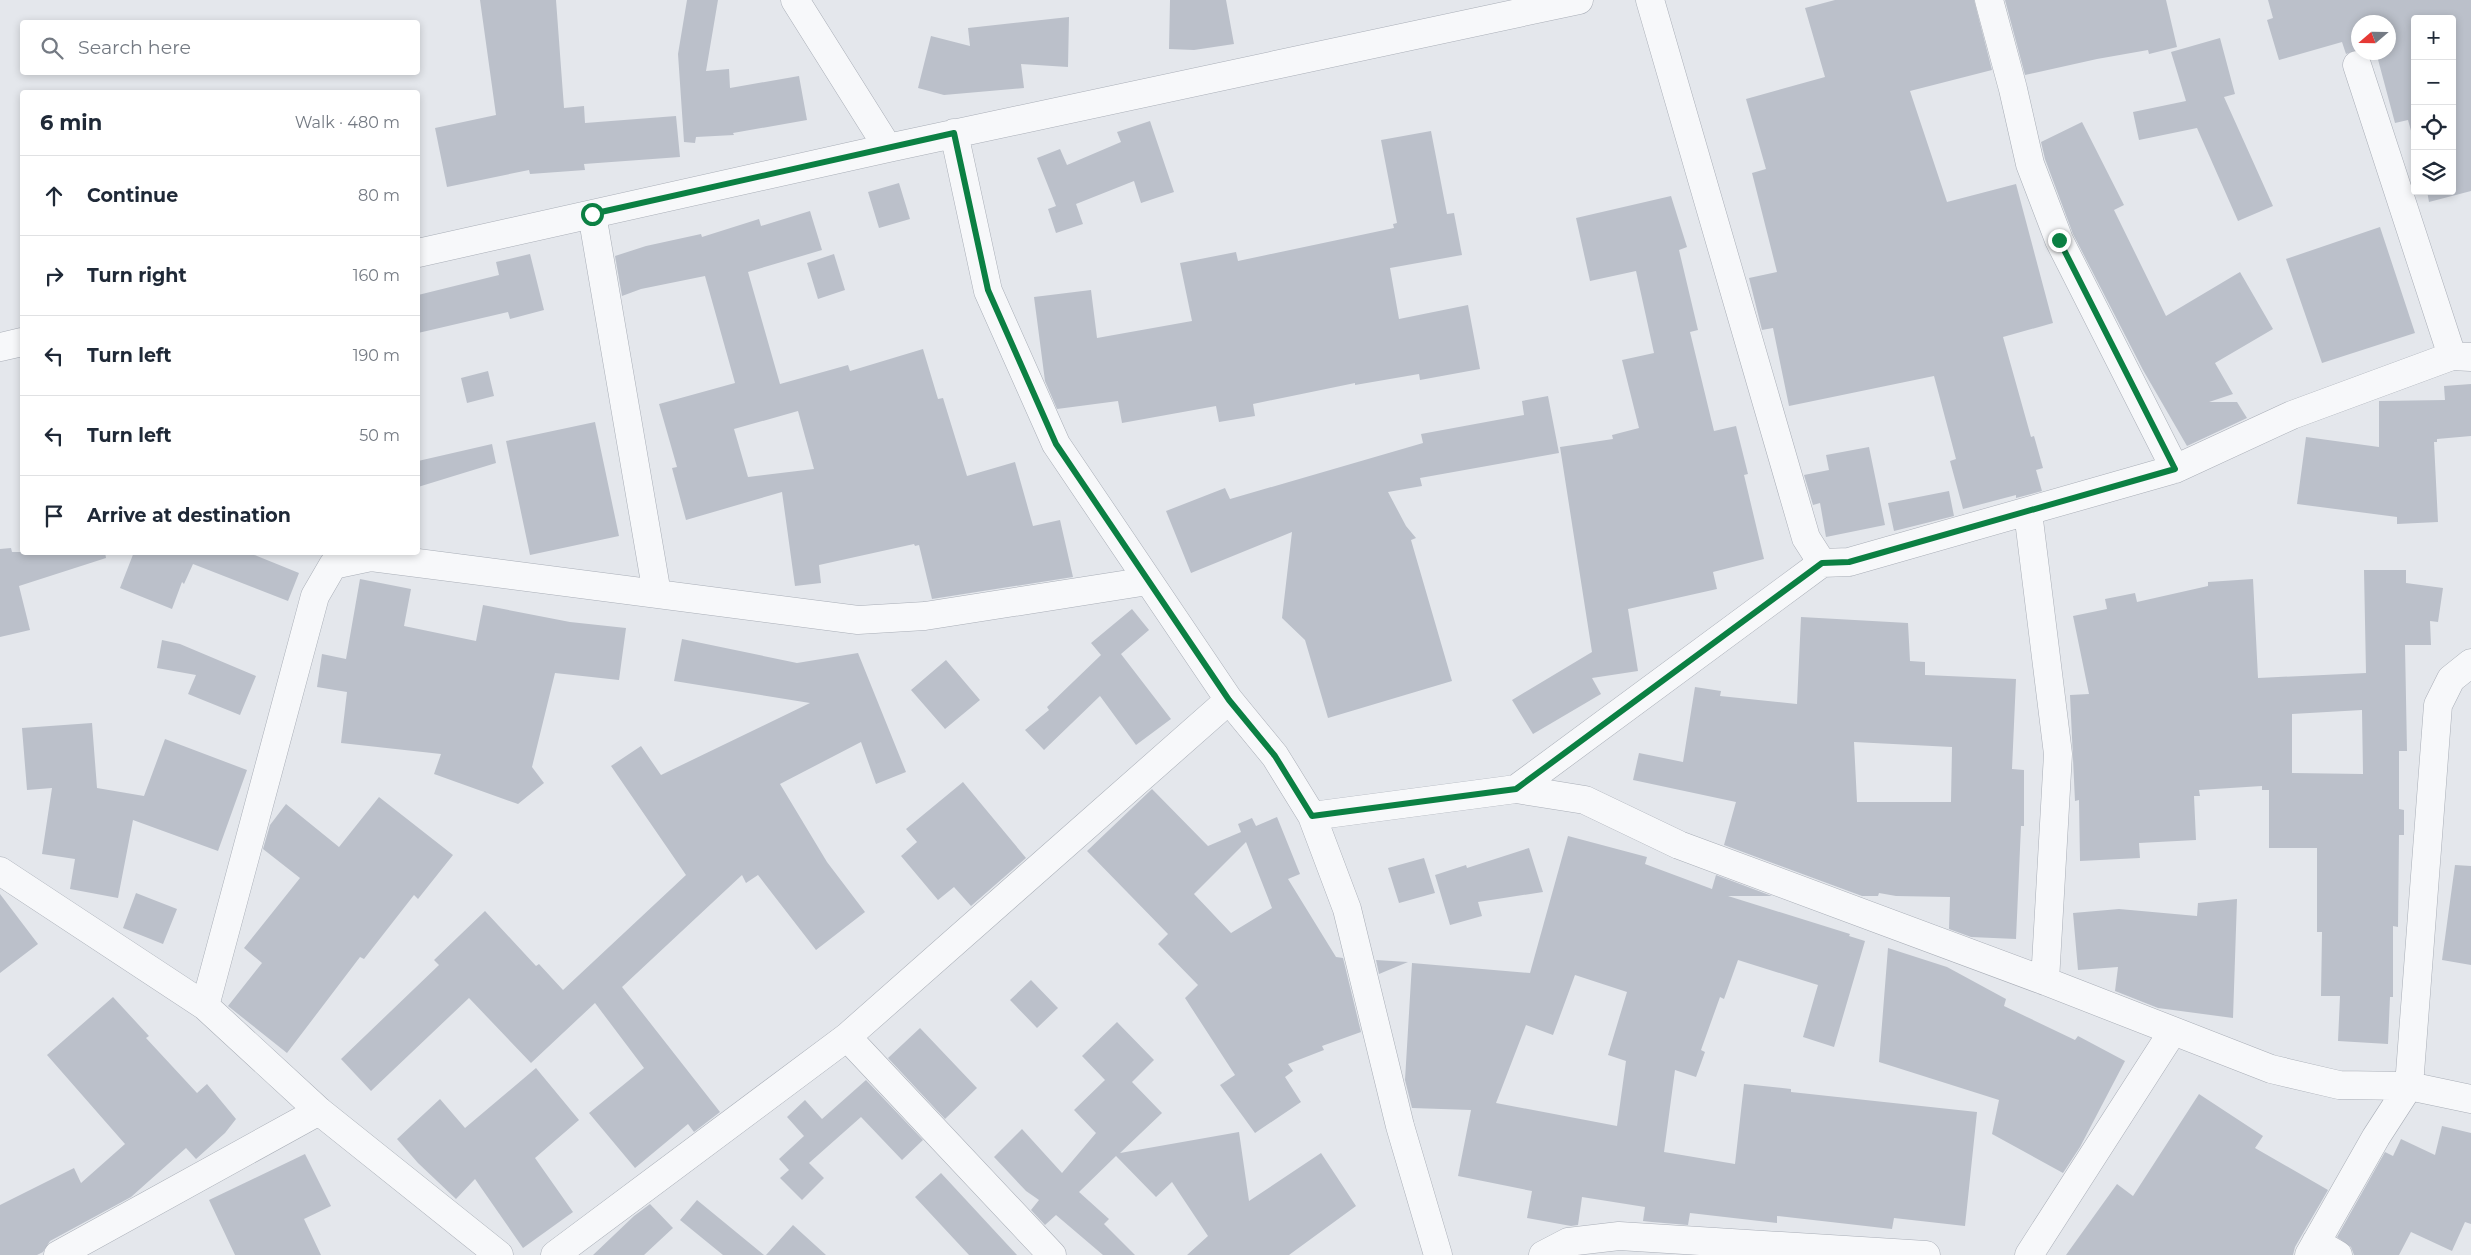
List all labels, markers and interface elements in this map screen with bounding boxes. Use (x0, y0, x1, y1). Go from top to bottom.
north arrow (2351, 15, 2396, 60)
map controls (2411, 15, 2456, 195)
button: + (2411, 15, 2456, 60)
search box (20, 20, 420, 75)
icon: search (38, 34, 66, 62)
text: Search here (78, 36, 191, 59)
button: − (2411, 60, 2456, 105)
button: locate (2411, 105, 2456, 150)
text: 6 min (40, 110, 102, 135)
text: Walk · 480 m (295, 113, 400, 132)
button: layers (2411, 150, 2456, 195)
icon: ahead (40, 182, 68, 210)
text: Continue (87, 184, 178, 207)
text: 80 m (358, 186, 400, 205)
route start (581, 203, 604, 226)
route end (2048, 229, 2071, 252)
icon: right (40, 262, 68, 290)
text: Turn right (87, 264, 187, 287)
text: 160 m (353, 266, 400, 285)
icon: left (40, 342, 68, 370)
text: Turn left (87, 344, 172, 367)
text: 190 m (353, 346, 400, 365)
icon: left (40, 422, 68, 450)
text: Turn left (87, 424, 172, 447)
text: 50 m (359, 426, 400, 445)
icon: arrive (40, 502, 68, 530)
text: Arrive at destination (87, 504, 291, 527)

